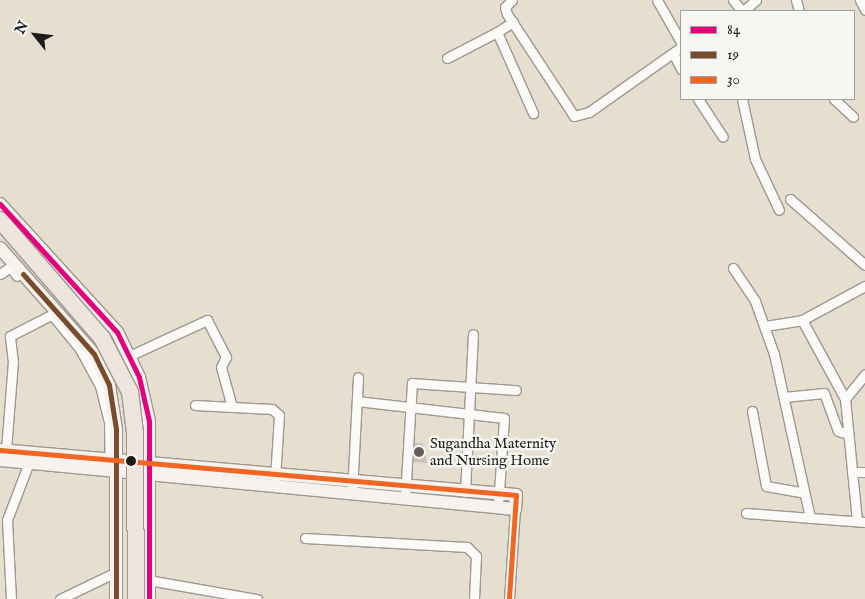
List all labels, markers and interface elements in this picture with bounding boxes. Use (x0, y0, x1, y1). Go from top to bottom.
north arrow (10, 10, 60, 60)
legend (680, 10, 855, 100)
text: N (11, 18, 33, 37)
text: 84 (727, 20, 740, 39)
text: 19 (727, 45, 739, 64)
text: 30 (727, 70, 740, 89)
place label: Sugandha Maternity and Nursing Home (430, 434, 556, 469)
marker: Sugandha Maternity and Nursing Home (412, 445, 426, 459)
unlabelled marker (126, 456, 136, 466)

